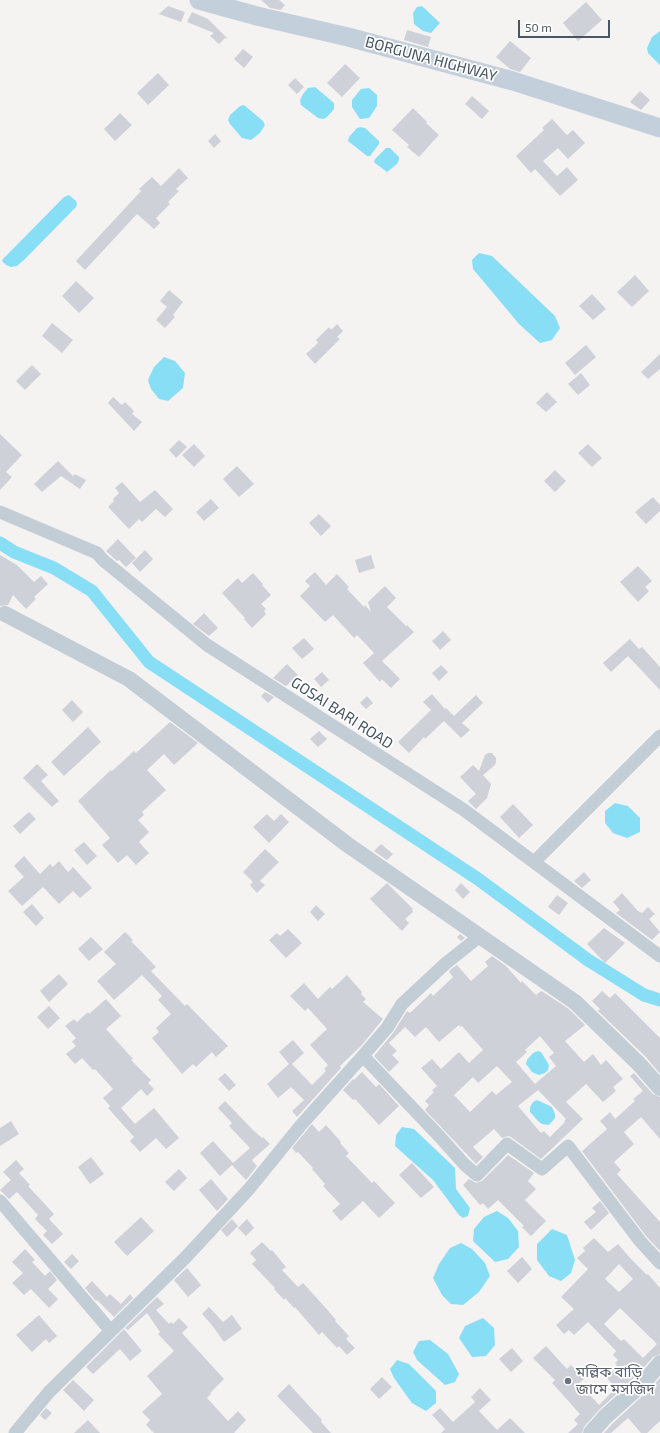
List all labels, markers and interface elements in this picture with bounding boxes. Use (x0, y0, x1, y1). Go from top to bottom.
scale bar (520, 12, 612, 38)
text: 50 m (525, 20, 552, 34)
street label: BORGUNA HIGHWAY (363, 33, 499, 85)
street label: GOSAI BARI ROAD (288, 673, 396, 753)
place label: মল্লিক বাড়ি জামে মসজিদ (576, 1363, 655, 1398)
marker: মল্লিক বাড়ি জামে মসজিদ (563, 1376, 573, 1386)

